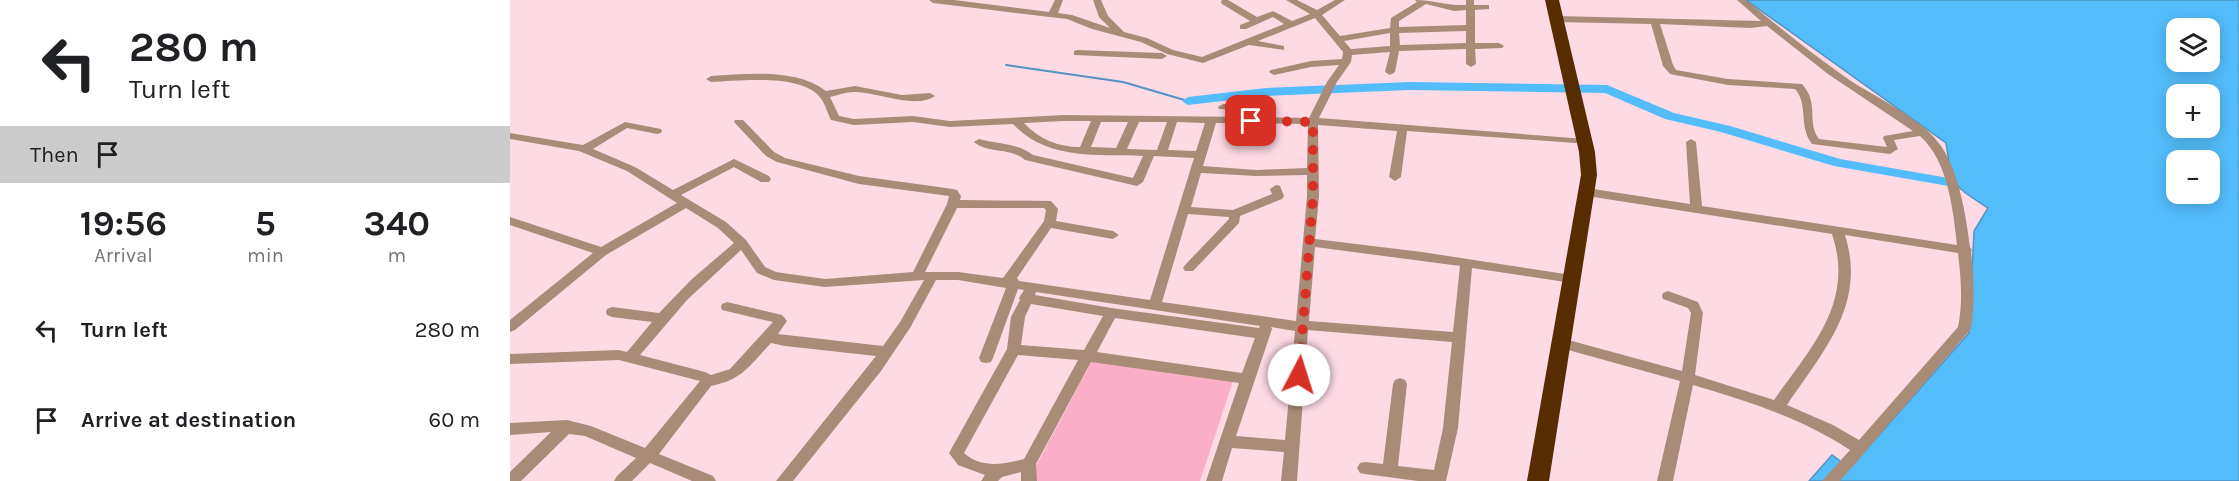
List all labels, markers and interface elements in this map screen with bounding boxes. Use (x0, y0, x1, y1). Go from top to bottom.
map controls (2166, 18, 2220, 204)
button: layers (2166, 18, 2220, 72)
text: 280 m (129, 22, 259, 72)
icon: left (30, 24, 108, 102)
text: Turn left (129, 73, 230, 105)
button: + (2166, 84, 2220, 138)
pin (1225, 95, 1276, 146)
icon: arrive (1234, 104, 1267, 137)
icon: arrive (91, 138, 124, 171)
text: Then (30, 142, 79, 168)
button: − (2166, 150, 2220, 204)
text: 19:56 (80, 202, 167, 244)
text: 5 (255, 202, 276, 244)
text: 340 (364, 202, 430, 244)
text: Arrival (94, 244, 153, 267)
text: min (247, 244, 284, 267)
text: m (387, 244, 406, 267)
icon: left (30, 314, 63, 347)
text: Turn left (81, 317, 168, 343)
text: 280 m (415, 317, 480, 343)
position arrow (1267, 343, 1331, 407)
icon: arrive (30, 404, 63, 437)
text: Arrive at destination (81, 407, 296, 433)
text: 60 m (429, 407, 480, 433)

